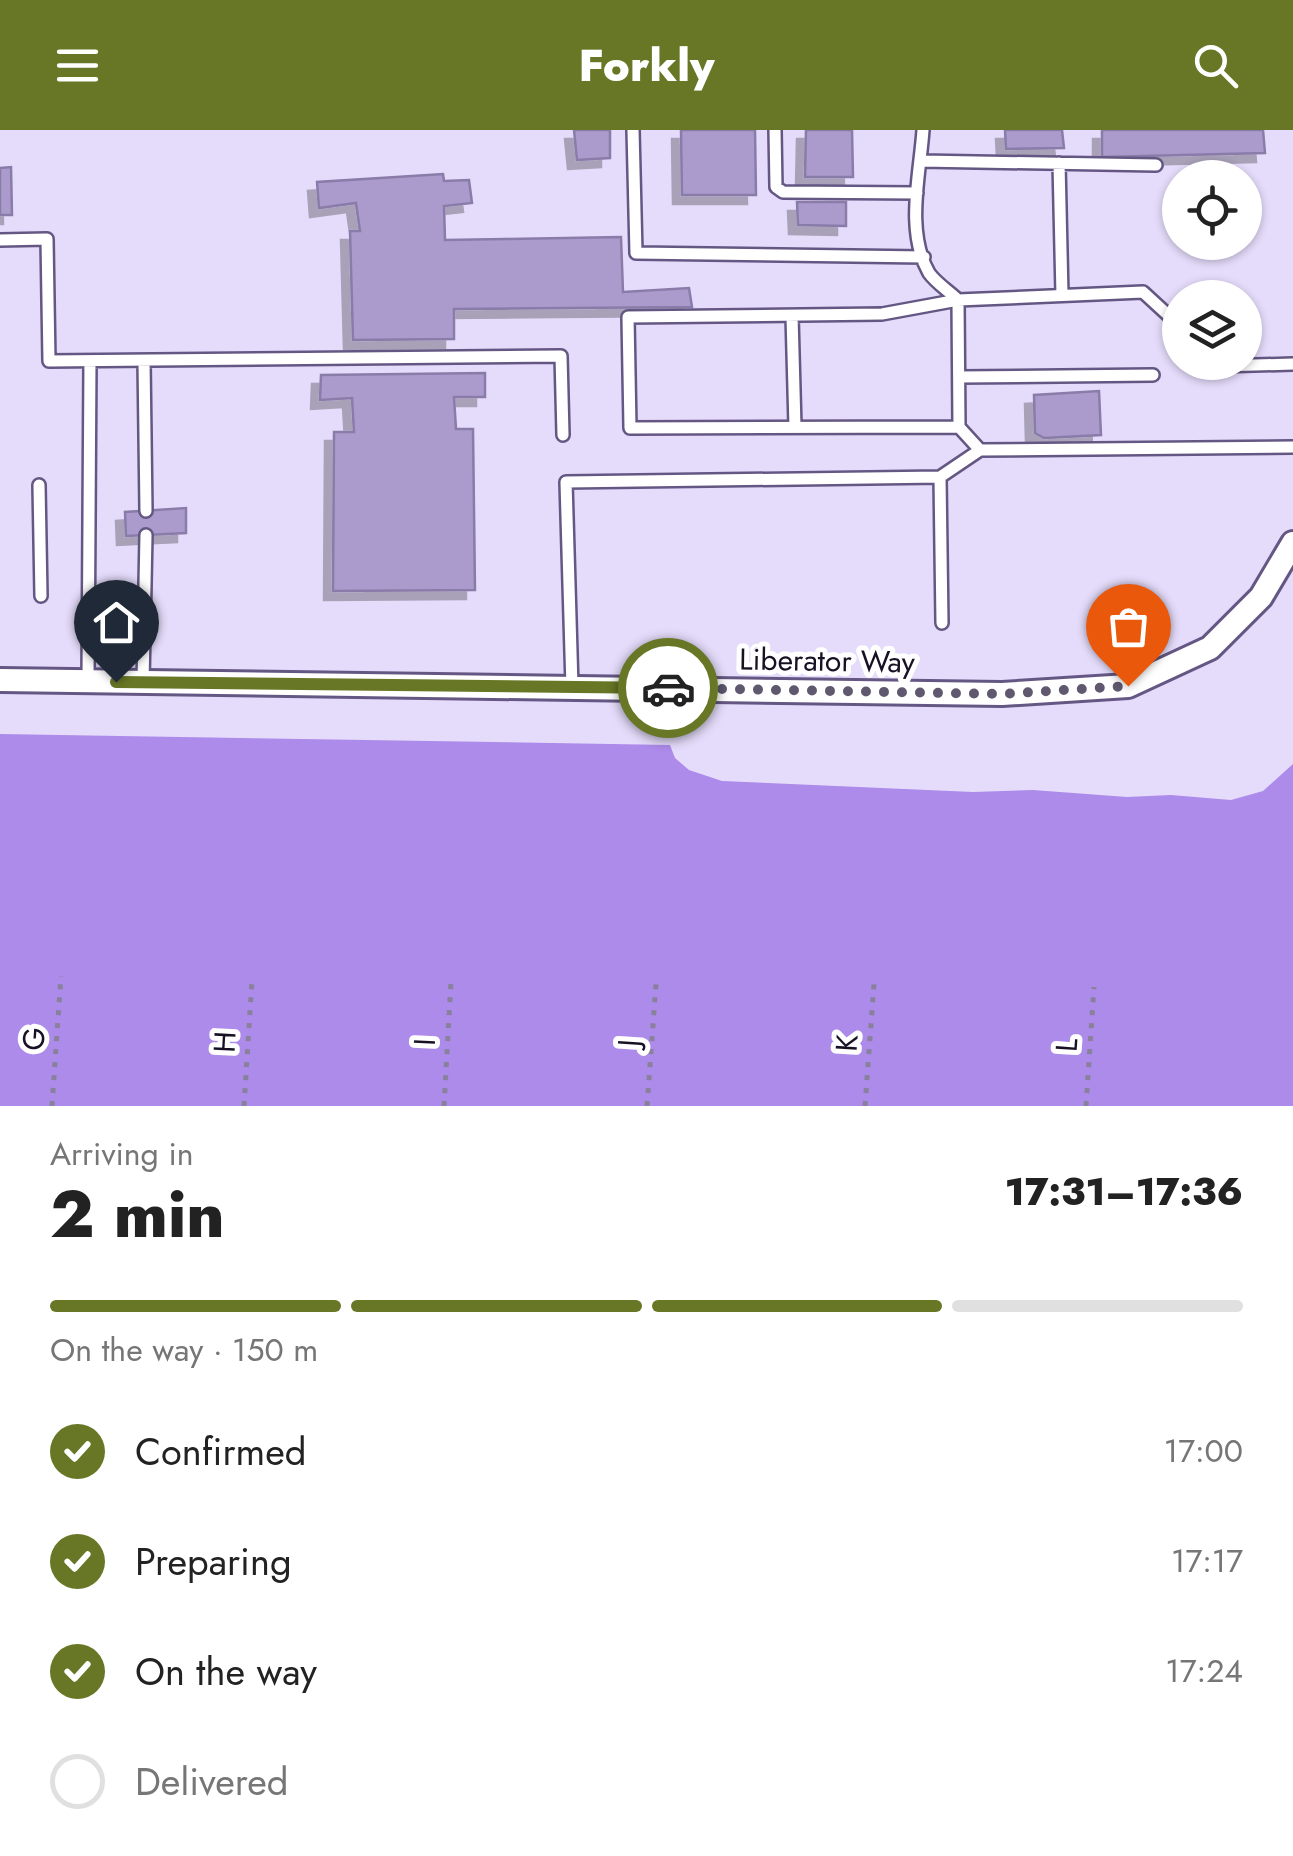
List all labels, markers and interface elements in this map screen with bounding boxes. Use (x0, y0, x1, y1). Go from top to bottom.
text: Forkly (579, 33, 714, 98)
icon: menu (50, 38, 105, 93)
icon: search (1188, 38, 1243, 93)
map controls (1162, 160, 1262, 380)
button: locate (1162, 160, 1262, 260)
button: layers (1162, 280, 1262, 380)
pin (74, 580, 159, 683)
pin (1086, 584, 1171, 687)
icon: home (89, 595, 144, 650)
icon: bag (1101, 599, 1156, 654)
street label: Liberator Way (739, 637, 916, 684)
courier (618, 638, 718, 738)
icon: car (641, 661, 696, 716)
street label: G (11, 1026, 56, 1052)
street label: H (202, 1030, 247, 1054)
street label: K (824, 1033, 869, 1053)
street label: L (1045, 1036, 1088, 1053)
street label: I (403, 1037, 446, 1047)
street label: J (607, 1038, 650, 1052)
text: Arriving in (50, 1131, 194, 1177)
text: 17:31–17:36 (1005, 1164, 1243, 1219)
text: 2 min (50, 1167, 225, 1261)
text: On the way · 150 m (50, 1327, 318, 1373)
icon: check (50, 1424, 105, 1479)
text: Confirmed (135, 1424, 306, 1479)
text: 17:00 (1164, 1428, 1243, 1474)
icon: check (50, 1534, 105, 1589)
text: Preparing (135, 1534, 292, 1589)
text: 17:17 (1171, 1538, 1243, 1584)
icon: check (50, 1644, 105, 1699)
text: On the way (135, 1644, 317, 1699)
text: 17:24 (1165, 1648, 1243, 1694)
text: Delivered (135, 1754, 288, 1809)

